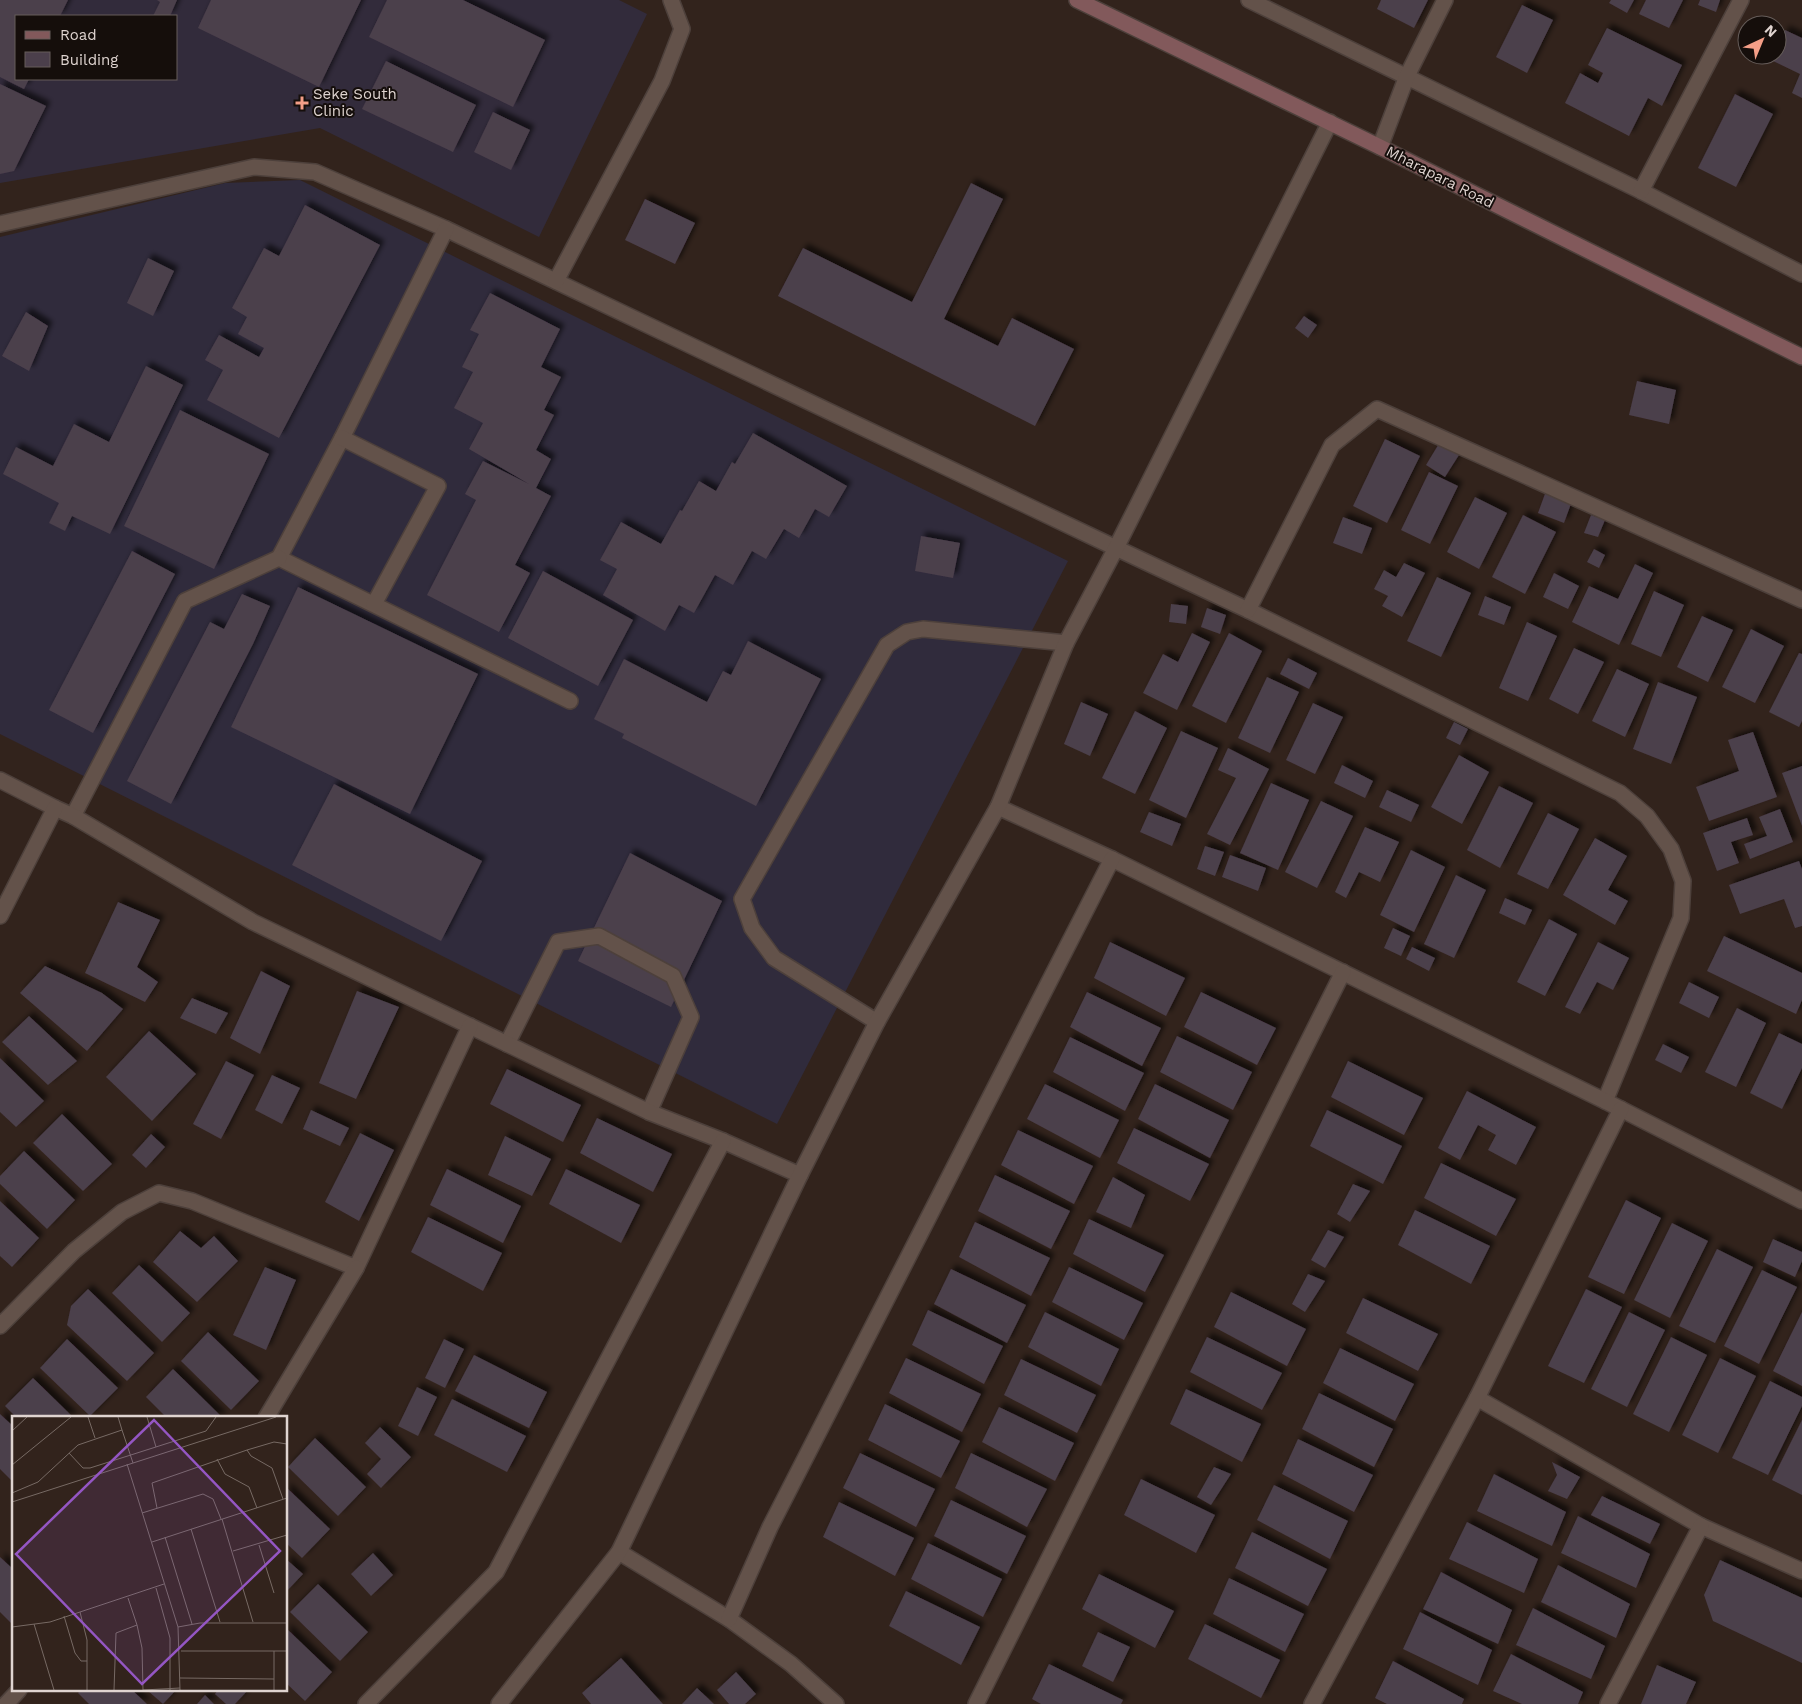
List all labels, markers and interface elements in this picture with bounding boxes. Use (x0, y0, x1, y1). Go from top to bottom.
legend (15, 15, 178, 80)
north arrow (1737, 15, 1787, 65)
text: N (1762, 21, 1780, 40)
text: Road (60, 26, 97, 44)
text: Building (60, 51, 118, 69)
place label: Seke South Clinic (313, 85, 397, 120)
marker: Seke South Clinic (295, 96, 309, 110)
street label: Mharapara Road (1383, 142, 1497, 212)
inset map (12, 1416, 288, 1692)

